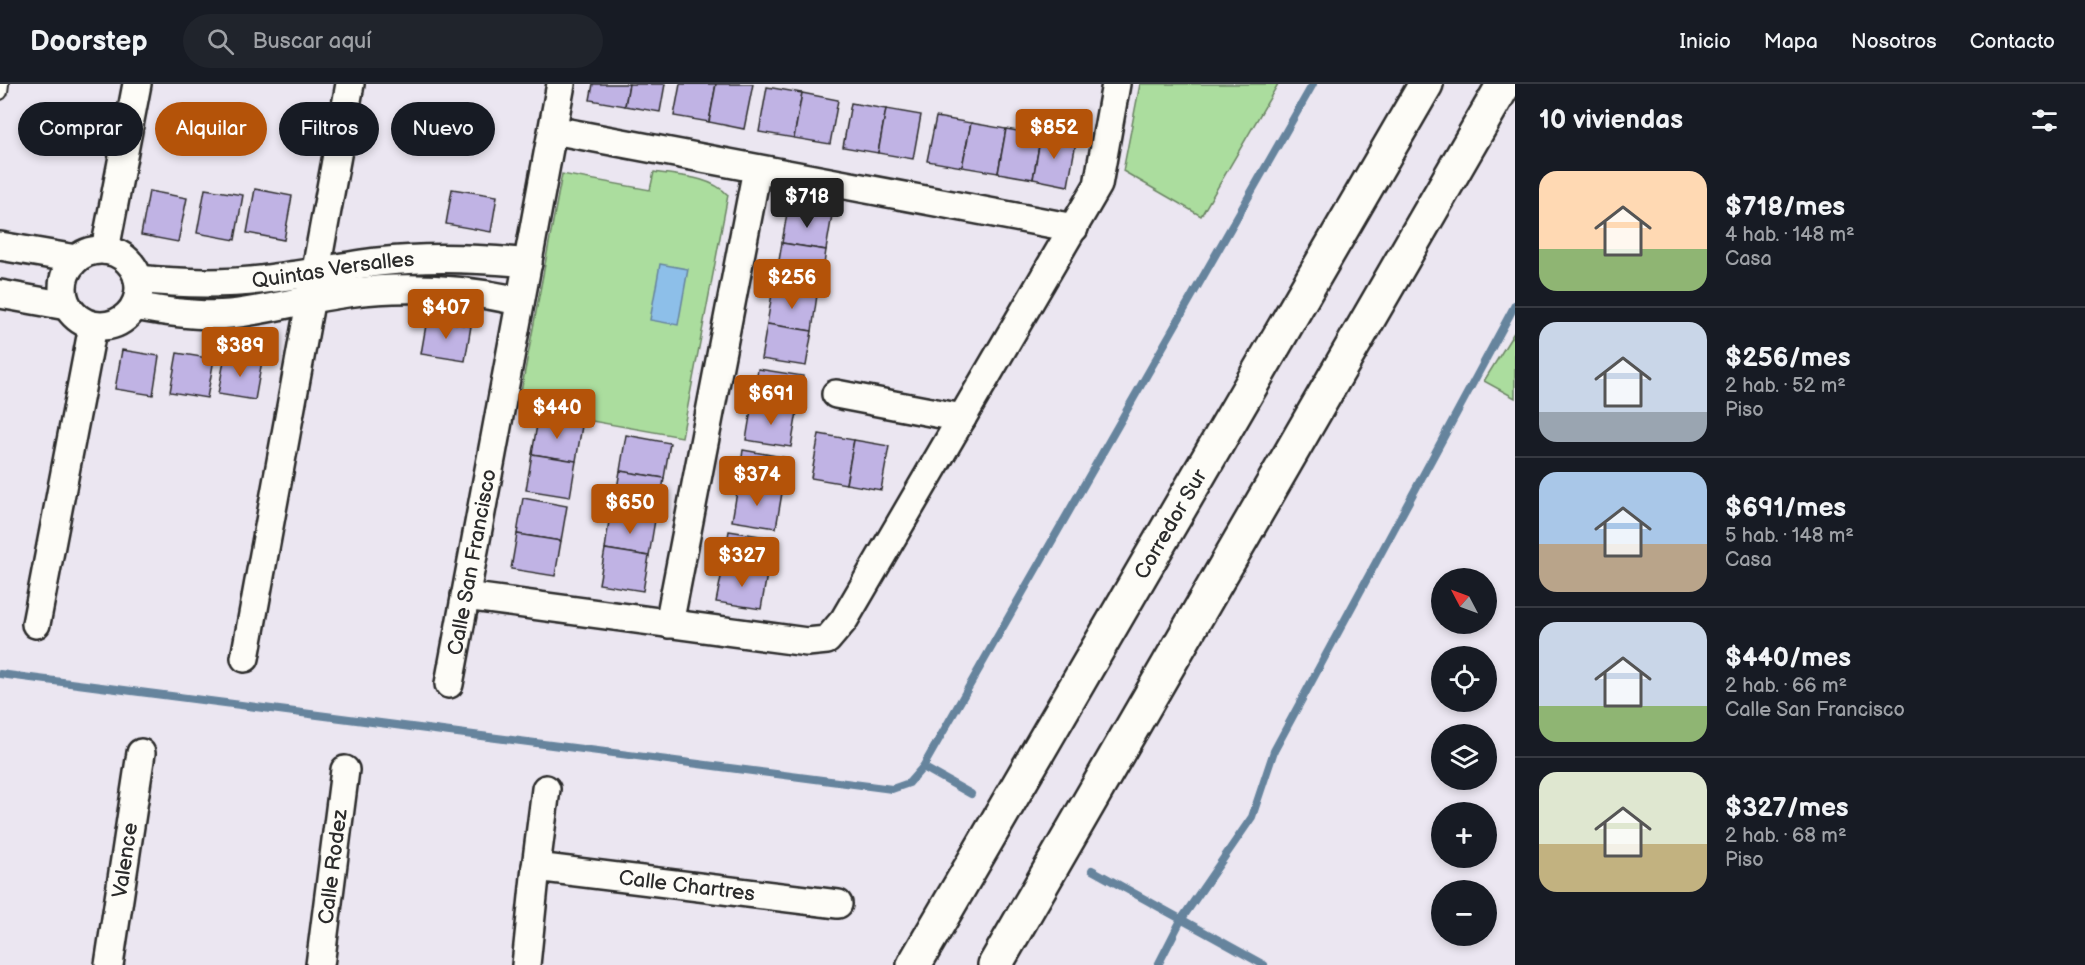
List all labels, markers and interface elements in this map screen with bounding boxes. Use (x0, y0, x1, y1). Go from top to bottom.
search box (183, 14, 603, 68)
text: Doorstep (30, 25, 147, 58)
icon: search (204, 25, 237, 58)
text: Buscar aquí (252, 28, 372, 55)
text: Inicio (1680, 29, 1731, 54)
text: Mapa (1764, 29, 1818, 54)
text: Nosotros (1851, 29, 1937, 54)
text: Contacto (1970, 29, 2055, 54)
chip: Comprar (18, 102, 143, 156)
chip: Alquilar (155, 102, 267, 156)
chip: Filtros (279, 102, 379, 156)
chip: Nuevo (391, 102, 495, 156)
icon: filters (2028, 104, 2061, 137)
text: 10 viviendas (1539, 105, 1683, 136)
pin: $852 (1018, 109, 1090, 160)
text: $852 (1030, 116, 1078, 140)
pin: $718 (771, 178, 843, 229)
text: $718 (785, 185, 829, 209)
text: $718/mes (1725, 192, 1845, 223)
icon: home (1587, 195, 1659, 267)
text: 4 hab. · 148 m² (1725, 223, 1855, 247)
street label: Quintas Versalles (250, 247, 415, 294)
text: Casa (1725, 247, 1772, 271)
pin: $256 (756, 259, 828, 310)
text: $256 (768, 266, 816, 290)
pin: $407 (410, 289, 482, 340)
text: $407 (422, 296, 470, 320)
pin: $389 (204, 327, 276, 378)
text: $389 (216, 334, 264, 358)
text: $256/mes (1725, 343, 1851, 374)
icon: home (1587, 346, 1659, 418)
text: 2 hab. · 52 m² (1725, 374, 1846, 398)
pin: $691 (735, 375, 807, 426)
text: $691 (748, 382, 794, 406)
pin: $440 (521, 389, 593, 440)
text: $440 (532, 396, 582, 420)
text: Piso (1725, 398, 1764, 422)
pin: $374 (721, 456, 793, 507)
text: $374 (733, 463, 781, 487)
street label: Corredor Sur (1129, 465, 1213, 584)
street label: Calle San Francisco (443, 467, 502, 657)
pin: $650 (594, 484, 666, 535)
text: $650 (605, 491, 655, 515)
text: $691/mes (1725, 493, 1846, 524)
icon: home (1587, 496, 1659, 568)
text: 5 hab. · 148 m² (1725, 524, 1854, 548)
pin: $327 (706, 537, 778, 588)
text: $327 (718, 544, 766, 568)
text: Casa (1725, 548, 1772, 572)
north arrow (1431, 568, 1497, 634)
map controls (1431, 568, 1497, 946)
text: $440/mes (1725, 643, 1851, 674)
button: locate (1431, 646, 1497, 712)
icon: home (1587, 646, 1659, 718)
text: 2 hab. · 66 m² (1725, 674, 1847, 698)
text: Calle San Francisco (1725, 698, 1905, 722)
button: layers (1431, 724, 1497, 790)
text: $327/mes (1725, 793, 1849, 824)
icon: home (1587, 796, 1659, 868)
button: + (1431, 802, 1497, 868)
street label: Calle Rodez (313, 807, 353, 926)
street label: Valence (107, 821, 143, 900)
text: 2 hab. · 68 m² (1725, 824, 1847, 848)
text: Piso (1725, 848, 1764, 872)
street label: Calle Chartres (617, 865, 756, 907)
button: − (1431, 880, 1497, 946)

